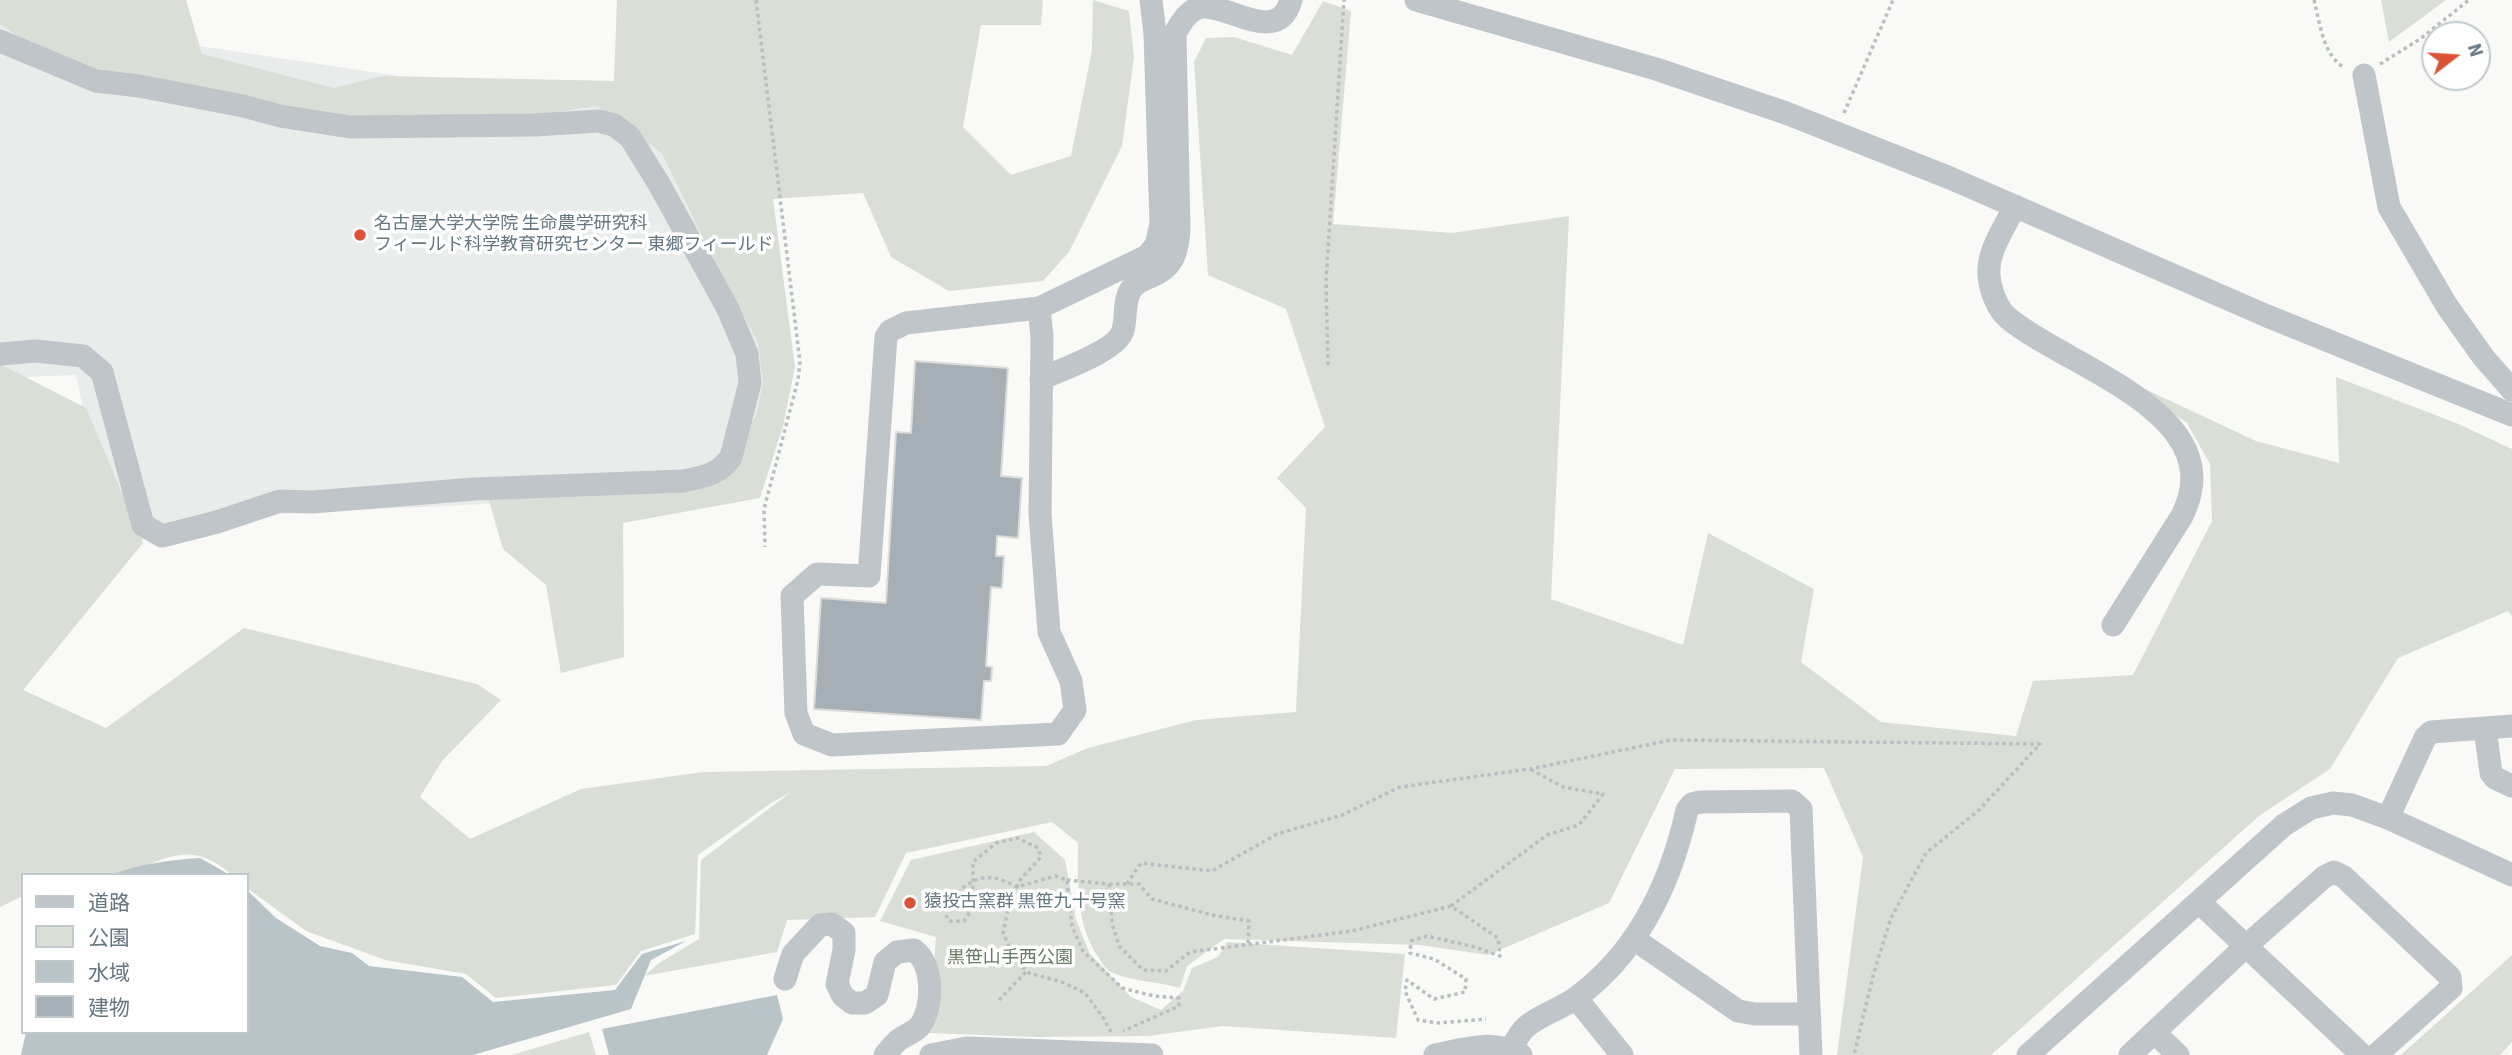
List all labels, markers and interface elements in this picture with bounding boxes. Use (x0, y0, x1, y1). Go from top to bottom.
north arrow (2421, 21, 2491, 91)
text: N (2460, 40, 2489, 60)
place label: 名古屋大学大学院 生命農学研究科 フィールド科学教育研究センター 東郷フィールド (374, 214, 774, 256)
marker: 名古屋大学大学院 生命農学研究科 フィールド科学教育研究センター 東郷フィールド (352, 227, 368, 243)
legend (21, 873, 248, 1034)
text: 道路 (88, 888, 130, 918)
place label: 猿投古窯群 黒笹九十号窯 (924, 892, 1126, 914)
marker: 猿投古窯群 黒笹九十号窯 (902, 895, 918, 911)
text: 公園 (88, 923, 130, 953)
park label: 黒笹山手西公園 (947, 948, 1073, 970)
text: 水域 (88, 958, 130, 988)
text: 建物 (88, 993, 130, 1023)

